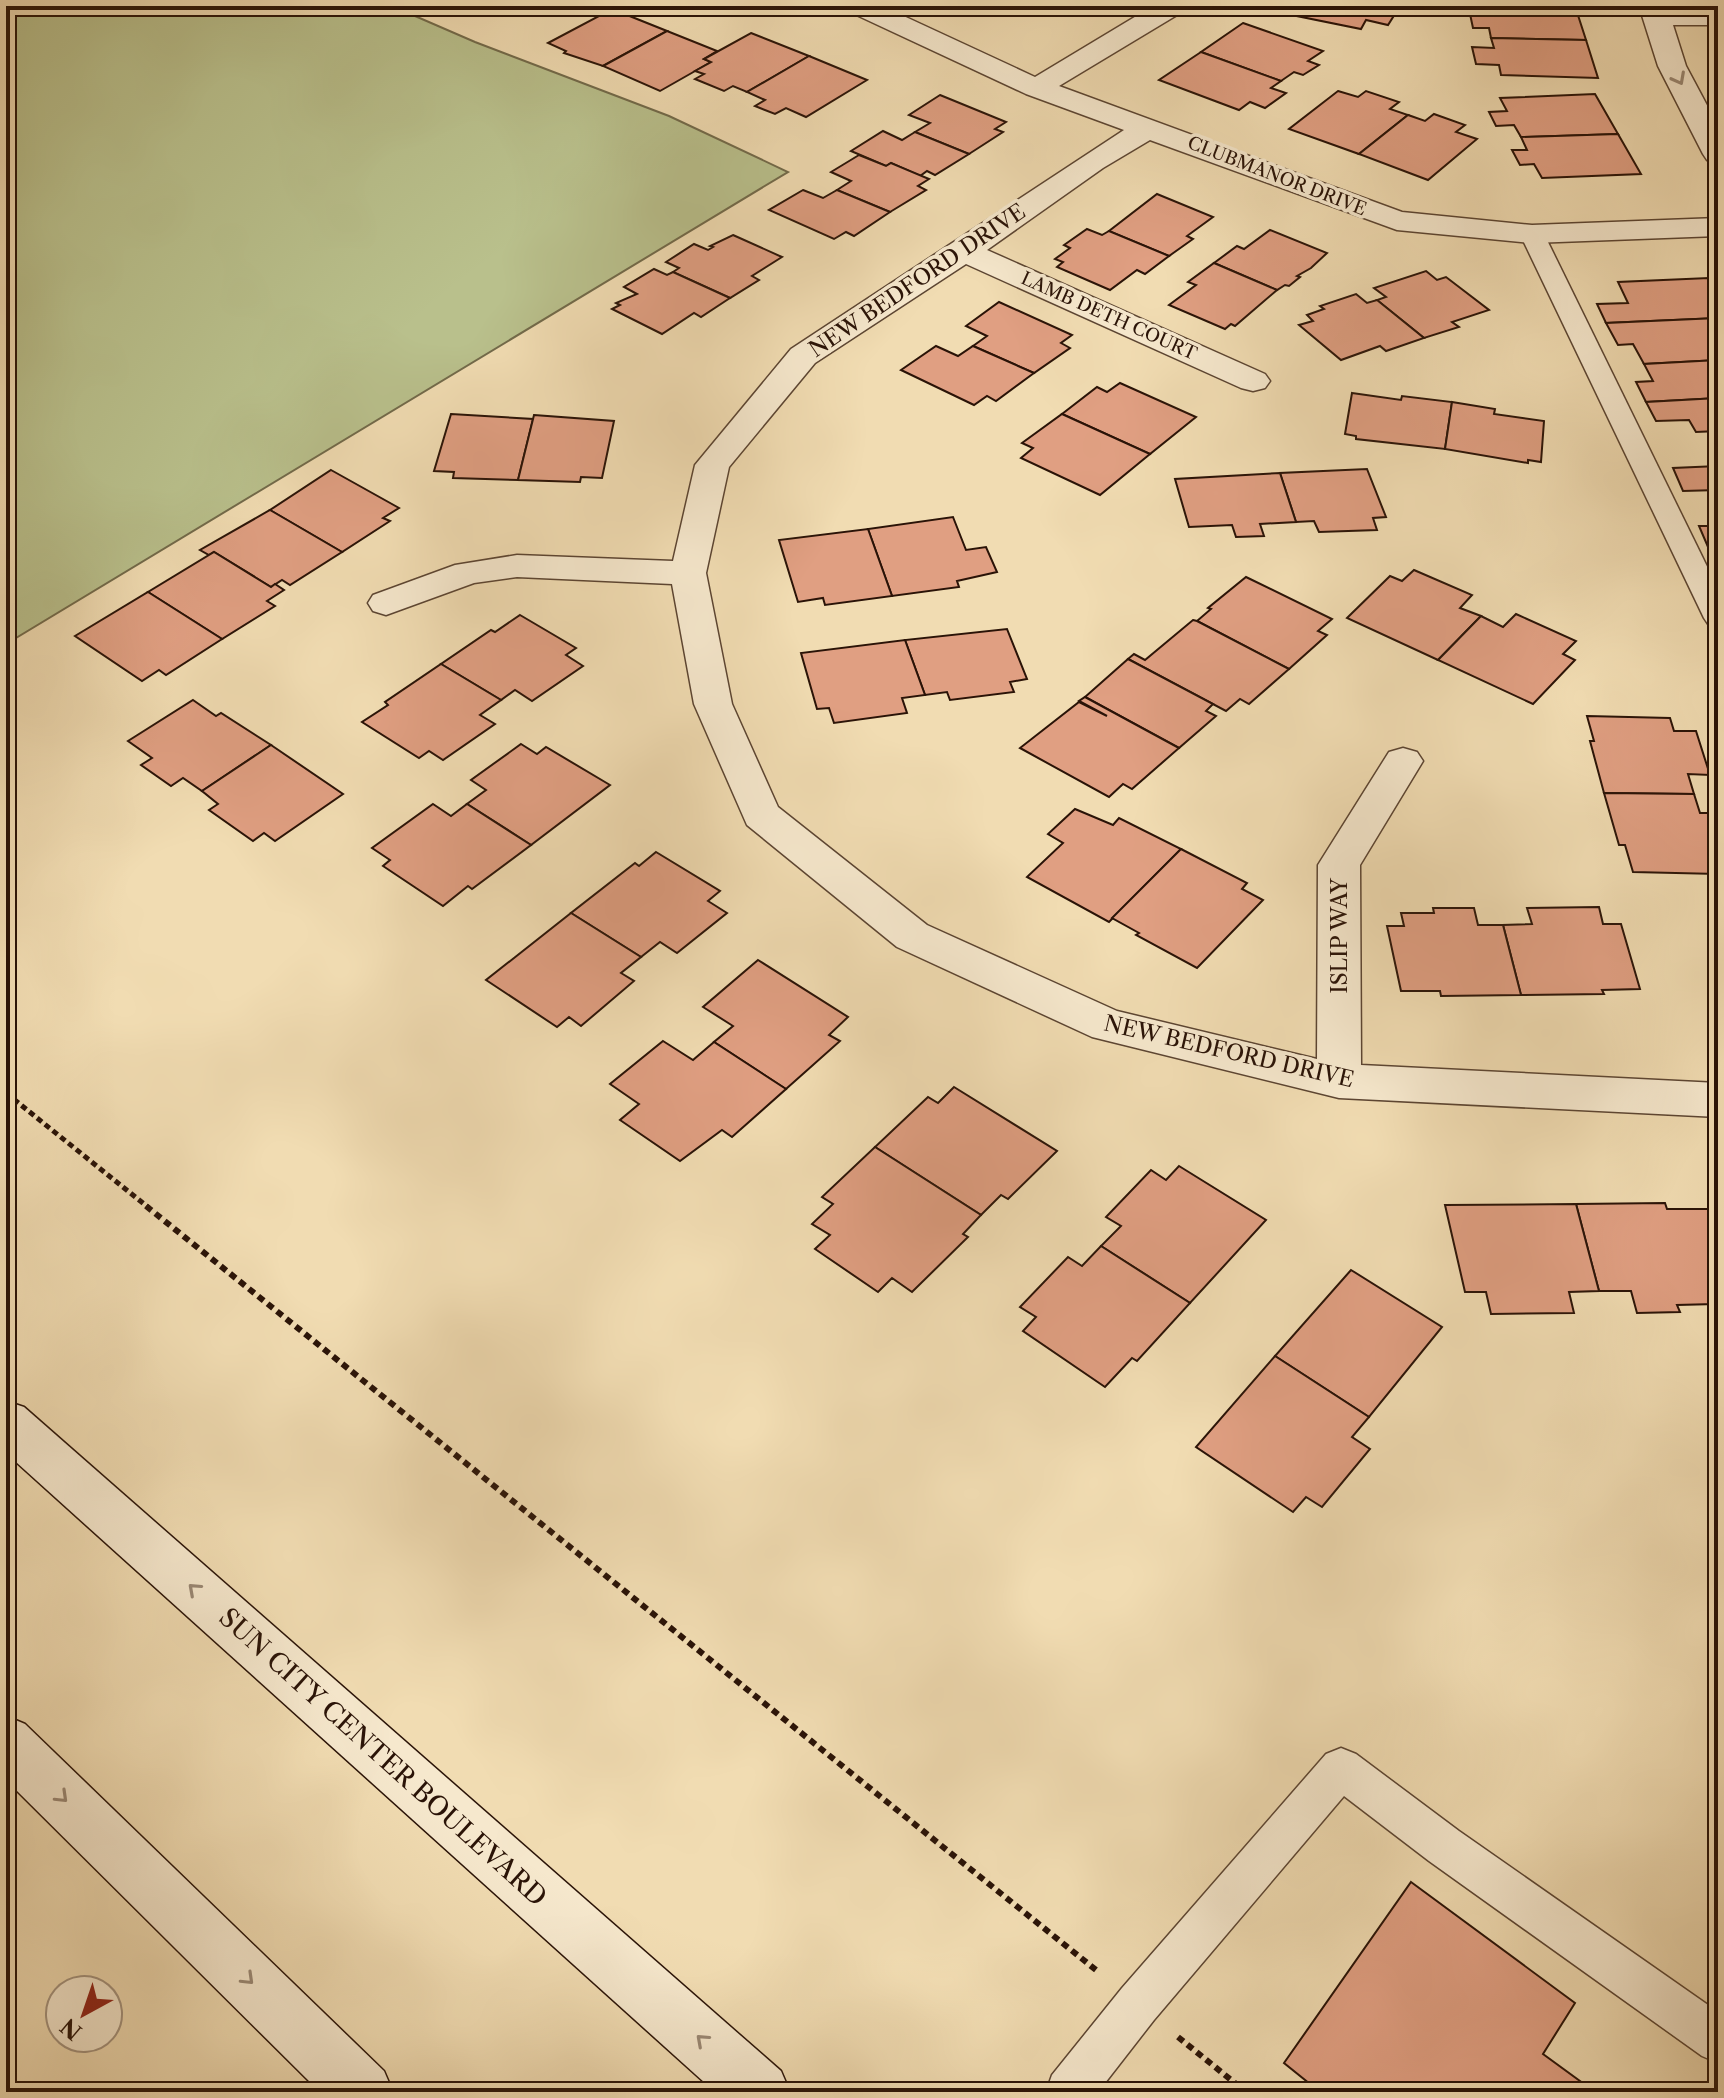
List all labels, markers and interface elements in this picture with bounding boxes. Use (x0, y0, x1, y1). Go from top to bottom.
one-way arrow (1669, 71, 1684, 86)
street label: CLUBMANOR DRIVE (1184, 132, 1370, 220)
street label: NEW BEDFORD DRIVE (804, 198, 1031, 363)
street label: LAMB DETH COURT (1018, 267, 1201, 365)
street label: ISLIP WAY (1326, 878, 1353, 994)
street label: NEW BEDFORD DRIVE (1101, 1010, 1356, 1093)
one-way arrow (188, 1584, 203, 1598)
street label: SUN CITY CENTER BOULEVARD (213, 1601, 553, 1913)
one-way arrow (53, 1788, 67, 1802)
one-way arrow (239, 1970, 253, 1984)
north arrow (44, 1974, 124, 2054)
text: N (55, 2012, 87, 2045)
one-way arrow (697, 2036, 712, 2050)

